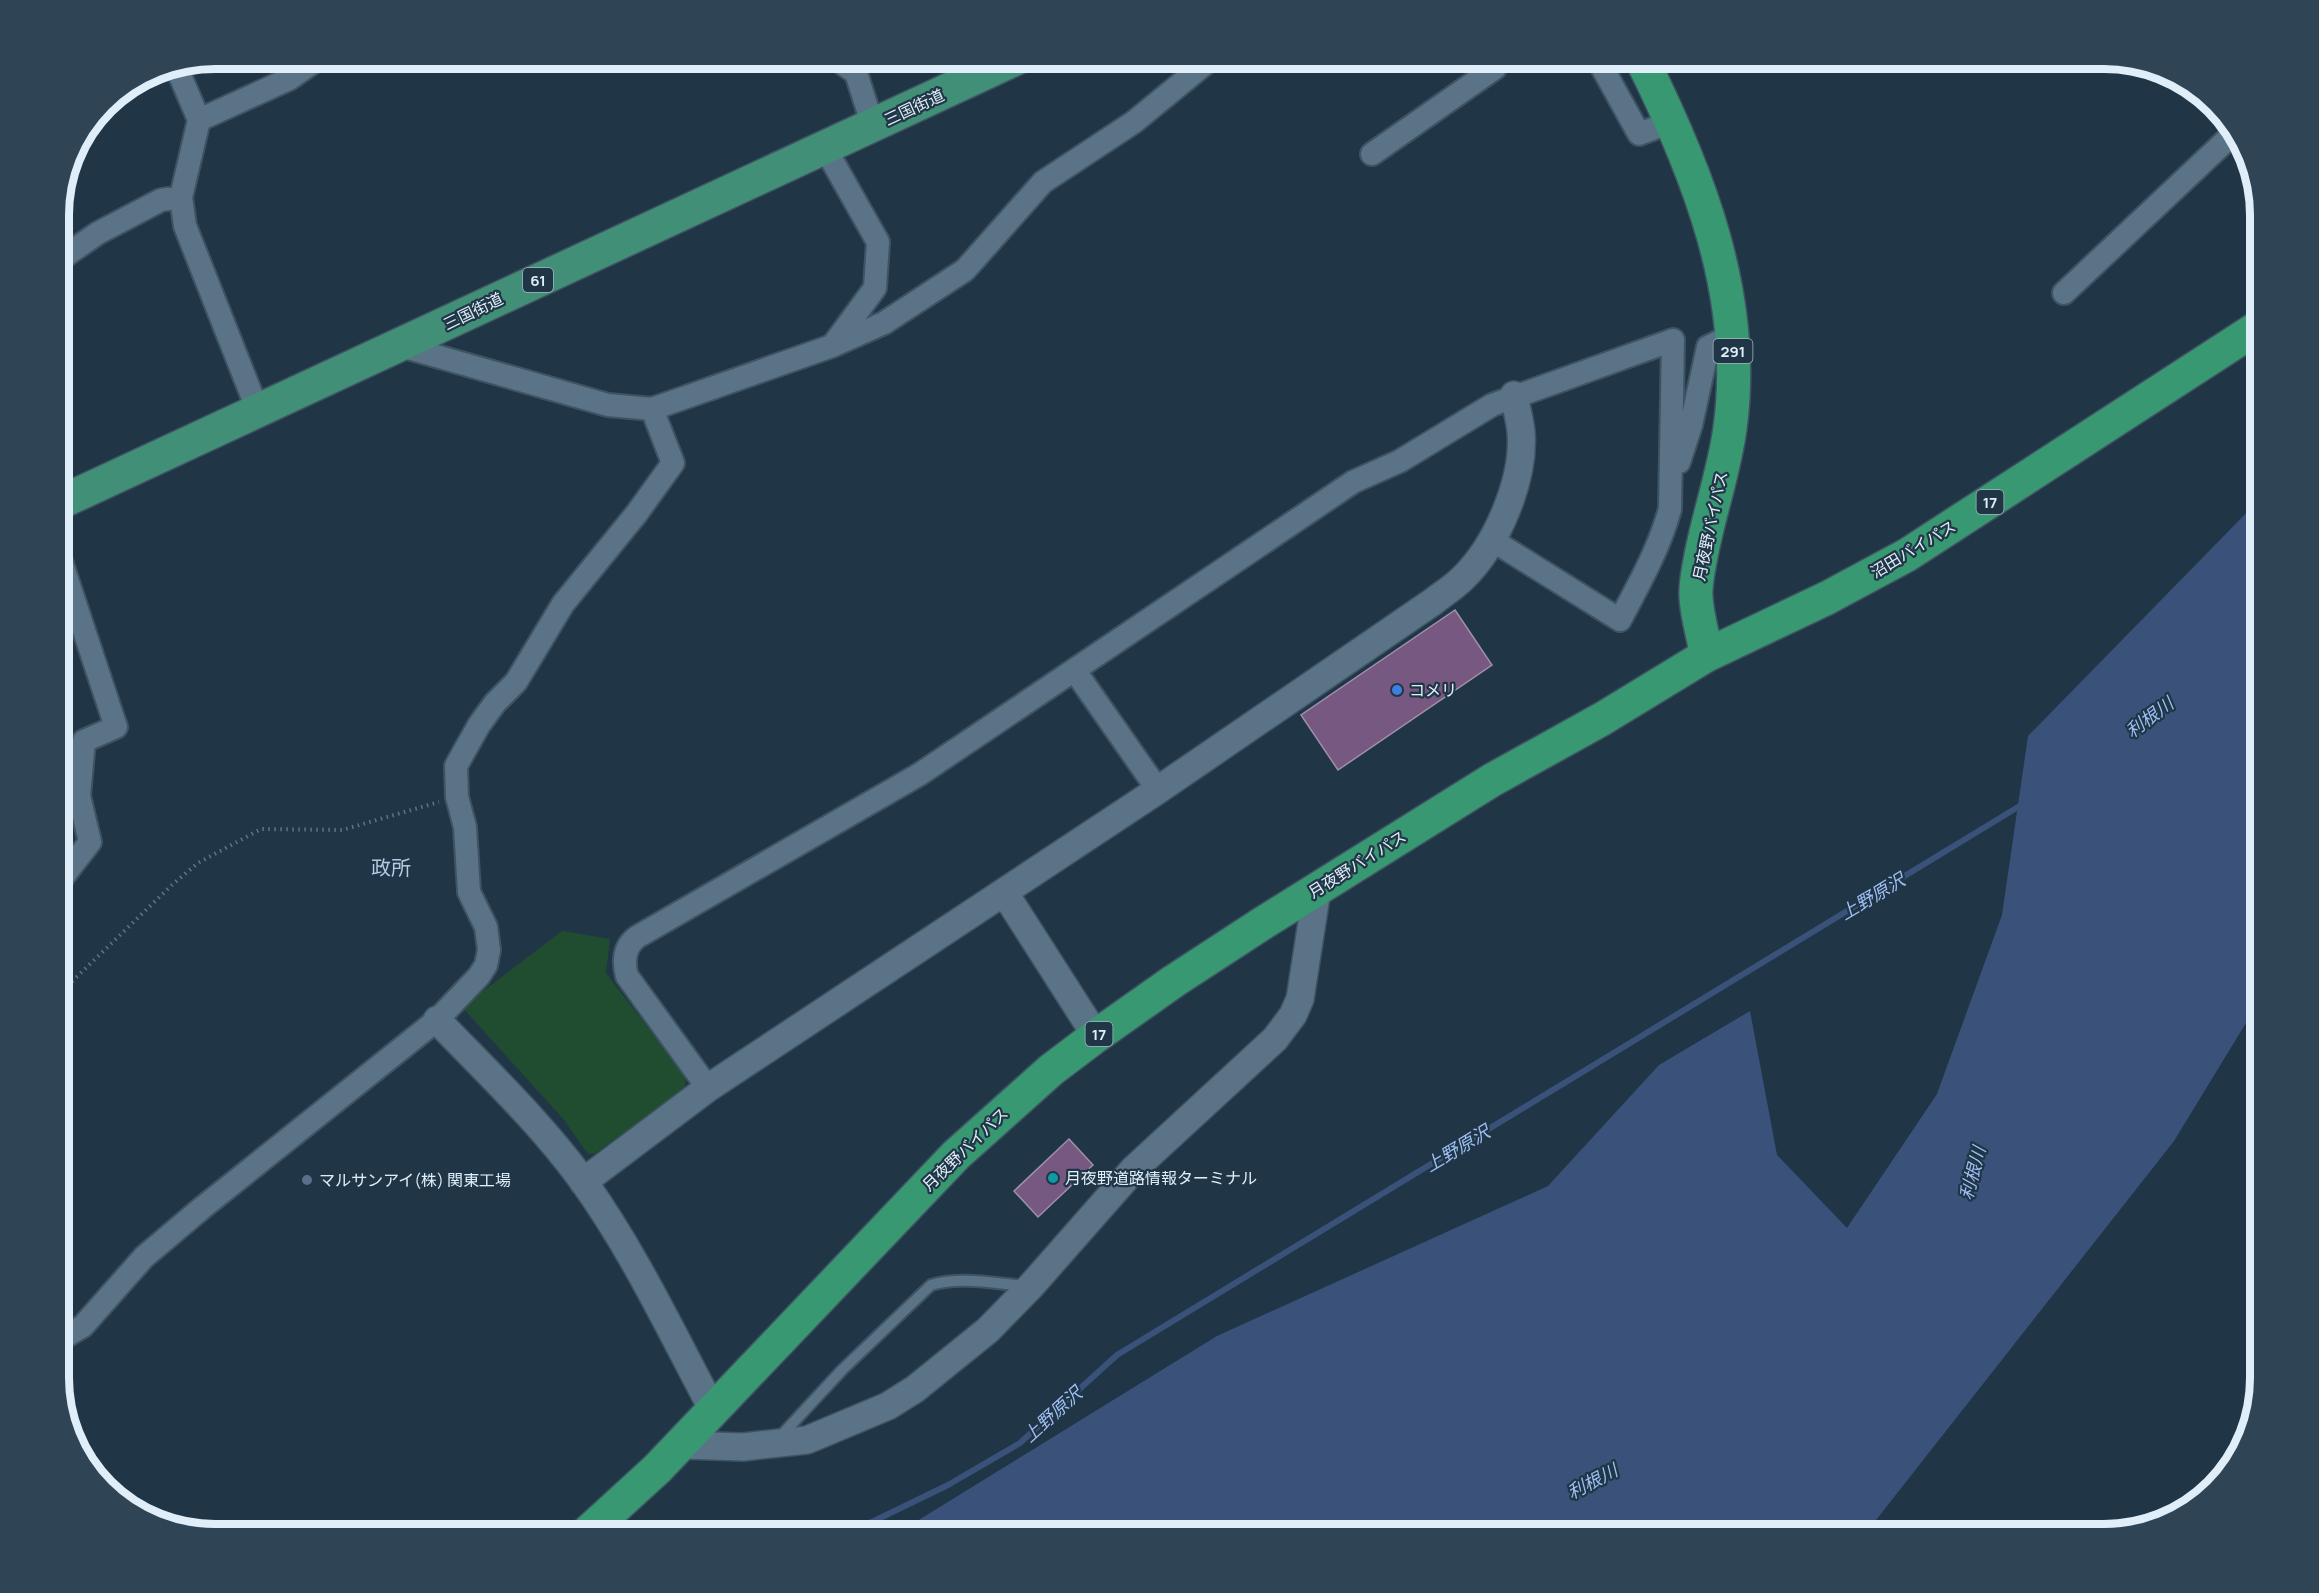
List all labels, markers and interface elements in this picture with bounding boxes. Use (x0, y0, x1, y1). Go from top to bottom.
street label: 三国街道 (880, 84, 948, 130)
road number: 61 (523, 268, 553, 292)
street label: 三国街道 (439, 287, 507, 335)
road number: 291 (1714, 339, 1752, 363)
street label: 月夜野バイパス (1688, 469, 1732, 583)
road number: 17 (1976, 490, 2004, 514)
street label: 沼田バイパス (1866, 515, 1960, 583)
place label: コメリ (1409, 679, 1457, 701)
marker: コメリ (1390, 683, 1404, 697)
water label: 利根川 (2120, 690, 2179, 743)
street label: 月夜野バイパス (1304, 825, 1410, 903)
district label: 政所 (371, 854, 411, 881)
water label: 上野原沢 (1835, 866, 1911, 925)
road number: 17 (1086, 1022, 1112, 1046)
street label: 月夜野バイパス (917, 1102, 1013, 1196)
water label: 上野原沢 (1420, 1118, 1496, 1177)
water label: 利根川 (1953, 1142, 1991, 1202)
place label: 月夜野道路情報ターミナル (1065, 1167, 1257, 1189)
place label: マルサンアイ(株) 関東工場 (319, 1169, 511, 1191)
marker: 月夜野道路情報ターミナル (1046, 1171, 1060, 1185)
marker: マルサンアイ(株) 関東工場 (300, 1173, 314, 1187)
water label: 上野原沢 (1017, 1380, 1088, 1447)
water label: 利根川 (1563, 1457, 1623, 1504)

